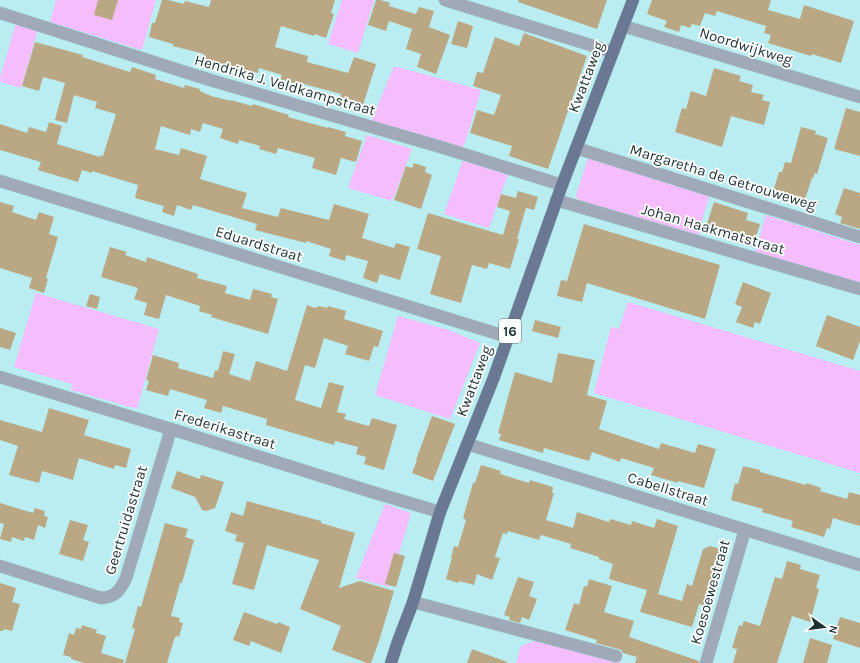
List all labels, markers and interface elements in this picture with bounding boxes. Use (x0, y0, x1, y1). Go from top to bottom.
street label: Noordwijkweg (697, 23, 795, 69)
street label: Kwattaweg (564, 38, 608, 115)
street label: Hendrika J. Veldkampstraat (192, 51, 378, 120)
street label: Margaretha de Getrouweweg (628, 140, 819, 214)
street label: Johan Haakmatstraat (639, 200, 787, 258)
street label: Eduardstraat (213, 222, 305, 266)
road number: 16 (499, 319, 521, 343)
street label: Kwattaweg (452, 342, 496, 419)
street label: Frederikastraat (172, 405, 278, 453)
street label: Geertruidastraat (101, 463, 151, 577)
street label: Cabellstraat (625, 468, 711, 510)
street label: Koesoewestraat (686, 537, 734, 647)
north arrow (804, 607, 844, 647)
text: N (826, 624, 840, 635)

